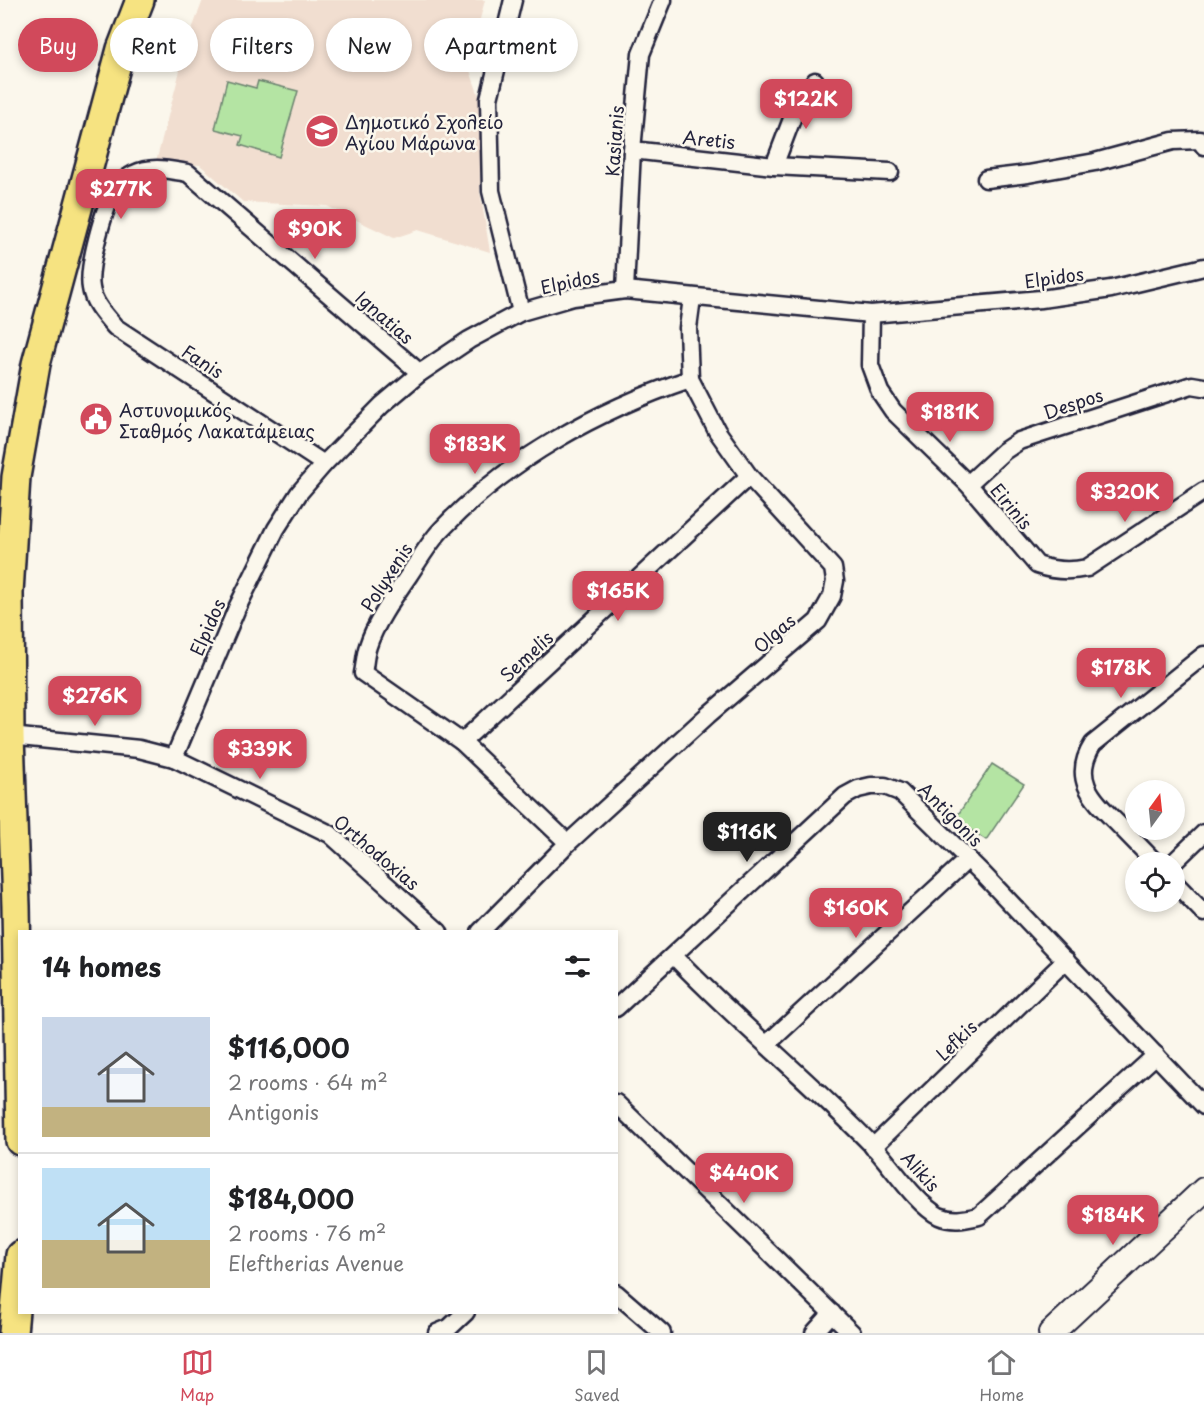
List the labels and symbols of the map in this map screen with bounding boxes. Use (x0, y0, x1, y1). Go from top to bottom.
pin: $122K (764, 79, 848, 130)
street label: Kasianis (598, 105, 630, 177)
place label: Δημοτικό Σχολείο Αγίου Μάρωνα (345, 108, 503, 156)
school or university icon: Δημοτικό Σχολείο Αγίου Μάρωνα (304, 113, 340, 149)
street label: Aretis (681, 123, 737, 155)
pin: $277K (79, 169, 163, 220)
pin: $90K (279, 209, 351, 260)
street label: Elpidos (1023, 259, 1085, 295)
street label: Elpidos (538, 262, 602, 300)
street label: Ignatias (350, 284, 420, 350)
street label: Fanis (177, 337, 229, 385)
street label: Despos (1040, 381, 1106, 425)
pin: $181K (908, 392, 992, 443)
place label: Αστυνομικός Σταθμός Λακατάμειας (119, 396, 315, 444)
public building icon: Αστυνομικός Σταθμός Λακατάμειας (78, 401, 114, 437)
pin: $183K (433, 424, 517, 475)
pin: $320K (1083, 472, 1167, 523)
street label: Eirinis (985, 477, 1039, 535)
street label: Polyxenis (354, 537, 418, 617)
pin: $165K (576, 571, 660, 622)
street label: Elpidos (183, 594, 231, 660)
street label: Olgas (747, 607, 801, 659)
street label: Semelis (493, 624, 559, 688)
pin: $178K (1079, 648, 1163, 699)
pin: $276K (53, 676, 137, 727)
pin: $339K (218, 729, 302, 780)
street label: Antigonis (913, 776, 989, 852)
north arrow (1125, 780, 1185, 840)
street label: Orthodoxias (328, 808, 426, 896)
pin: $116K (705, 812, 789, 863)
pin: $160K (814, 888, 898, 939)
street label: Lefkis (929, 1013, 983, 1067)
street label: Alikis (895, 1145, 947, 1197)
pin: $440K (702, 1153, 786, 1204)
pin: $184K (1071, 1195, 1155, 1246)

